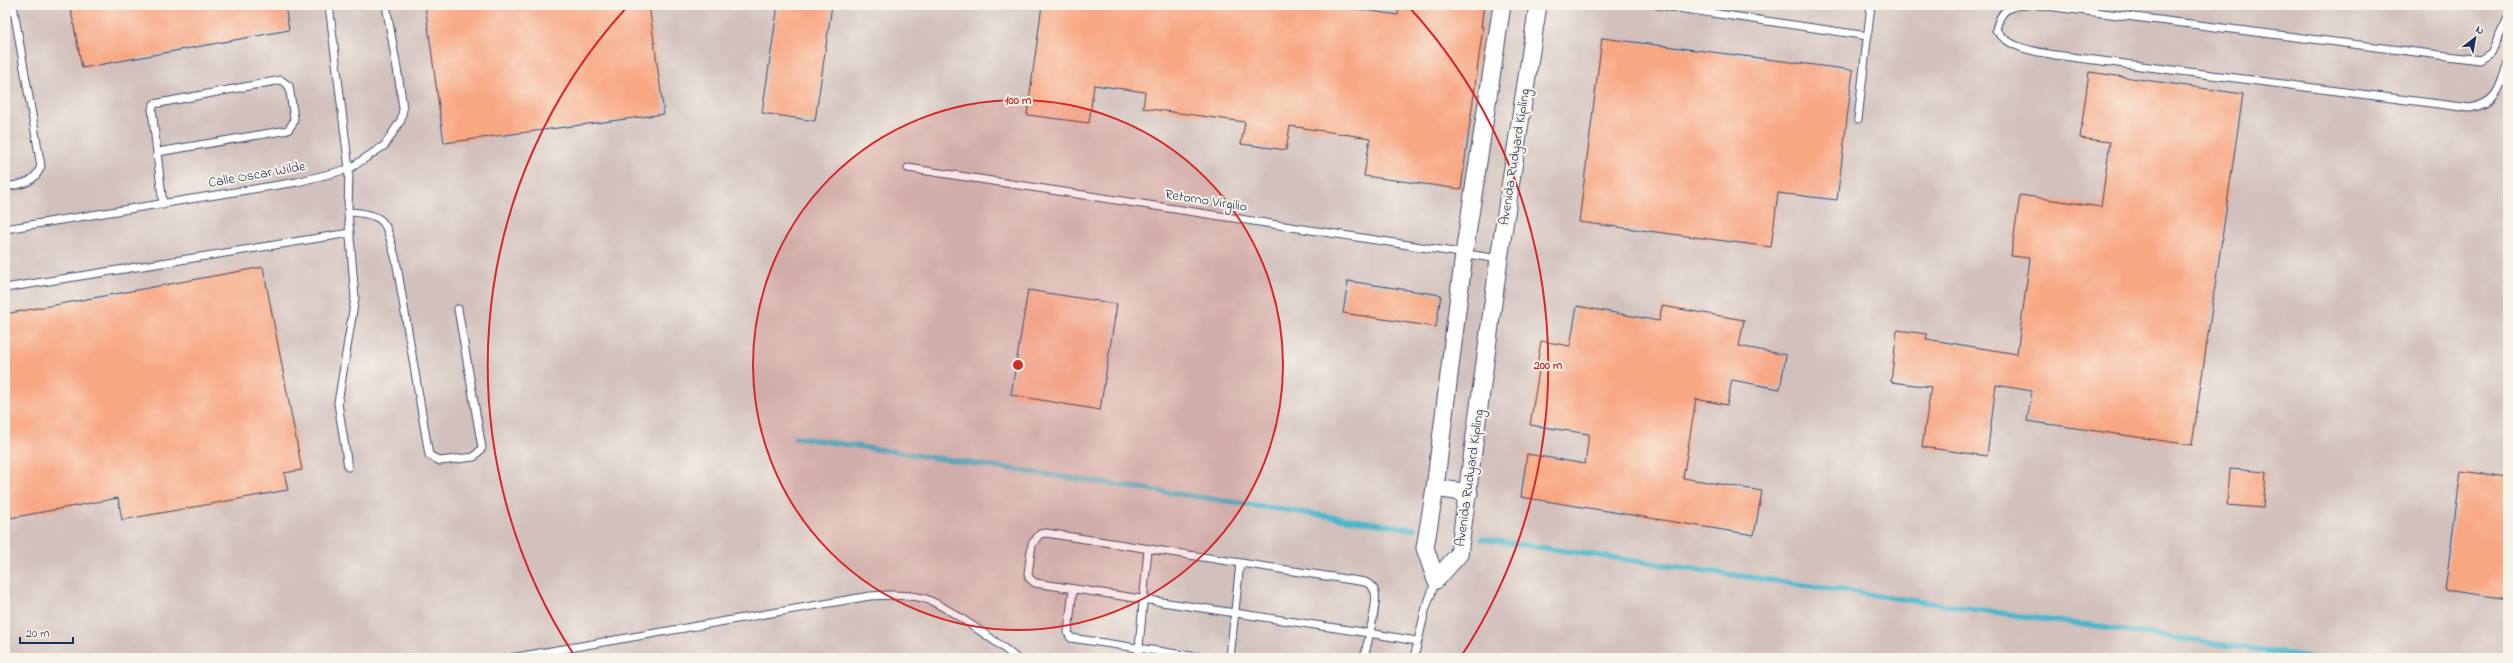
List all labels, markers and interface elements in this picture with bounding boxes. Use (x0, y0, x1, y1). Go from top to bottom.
north arrow (2455, 18, 2495, 58)
text: N (2472, 22, 2487, 39)
street label: Avenida Rudyard Kipling (1494, 87, 1537, 227)
text: 100 m (1005, 92, 1032, 110)
street label: Calle Oscar Wilde (207, 156, 308, 194)
street label: Retorno Virgilio (1163, 184, 1249, 219)
text: 200 m (1533, 357, 1563, 375)
centre of rings (1011, 358, 1025, 372)
street label: Avenida Rudyard Kipling (1450, 408, 1491, 548)
scale bar (20, 619, 73, 645)
text: 20 m (26, 625, 49, 643)

